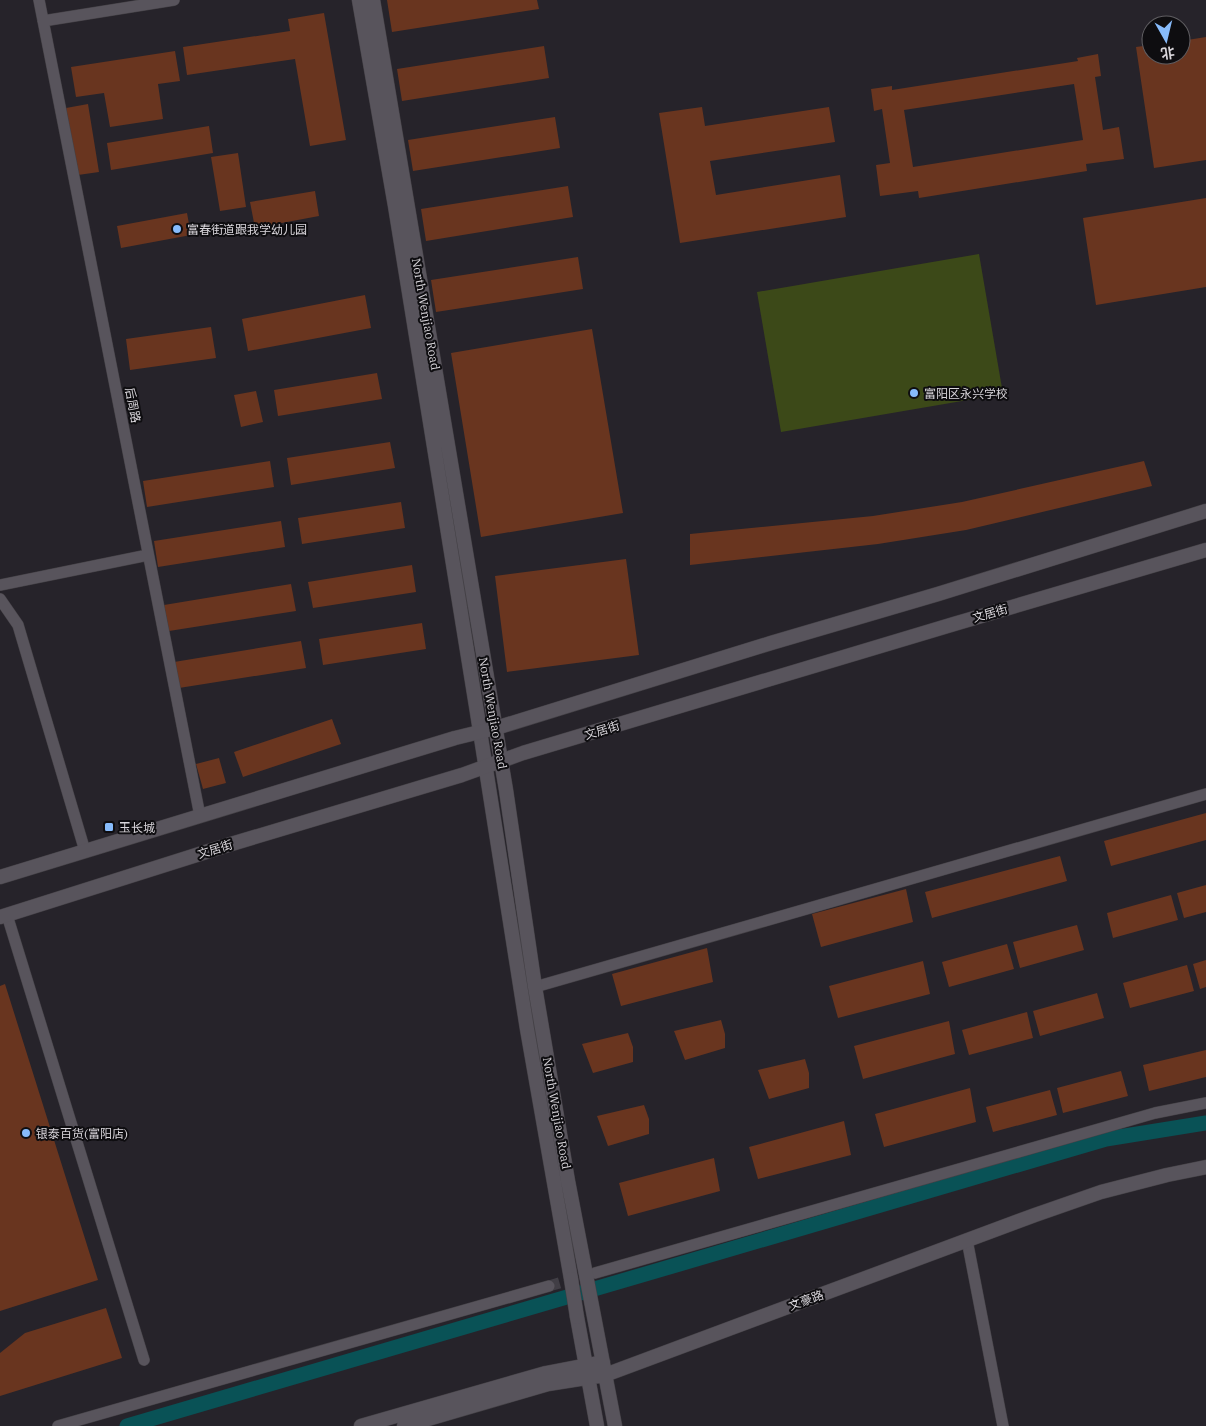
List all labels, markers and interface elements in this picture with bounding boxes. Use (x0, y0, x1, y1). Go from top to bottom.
north arrow (1141, 15, 1191, 65)
text: 北 (1160, 43, 1176, 63)
place label: 富春街道跟我学幼儿园 (187, 222, 307, 237)
marker: 富春街道跟我学幼儿园 (171, 223, 183, 235)
street label: North Wenjiao Road (409, 257, 443, 371)
street label: 后周路 (122, 386, 144, 424)
place label: 富阳区永兴学校 (924, 386, 1008, 401)
marker: 富阳区永兴学校 (908, 387, 920, 399)
street label: 文居街 (971, 601, 1009, 625)
street label: North Wenjiao Road (476, 656, 510, 770)
street label: 文居街 (583, 718, 621, 742)
place label: 玉长城 (119, 820, 155, 835)
marker: 玉长城 (103, 821, 115, 833)
street label: 文居街 (196, 837, 234, 861)
street label: North Wenjiao Road (540, 1056, 574, 1170)
place label: 银泰百货(富阳店) (36, 1126, 128, 1141)
marker: 银泰百货(富阳店) (20, 1127, 32, 1139)
street label: 文豪路 (787, 1287, 825, 1313)

